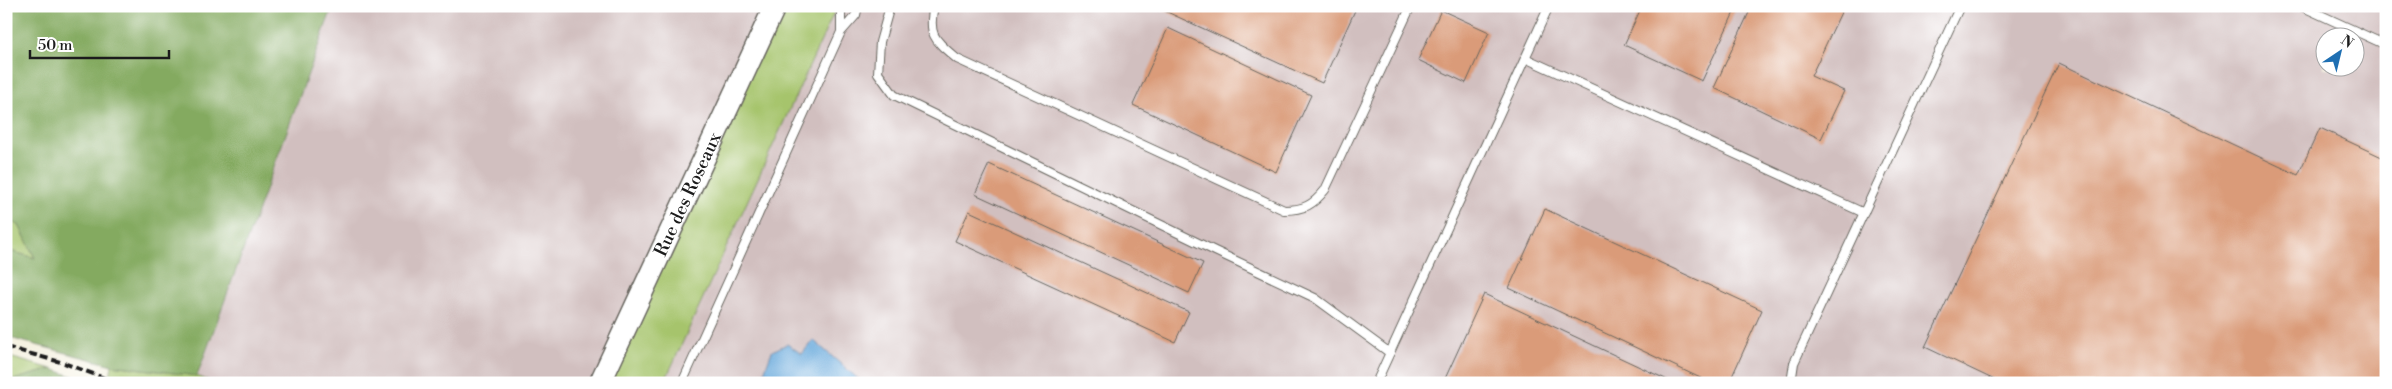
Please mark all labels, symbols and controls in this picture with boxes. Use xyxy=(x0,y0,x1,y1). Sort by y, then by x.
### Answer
scale bar xyxy=(30,28,169,60)
north arrow xyxy=(2314,28,2364,78)
text: N xyxy=(2337,32,2357,53)
text: 50 m xyxy=(38,36,72,55)
street label: Rue des Roseaux xyxy=(649,128,727,260)

